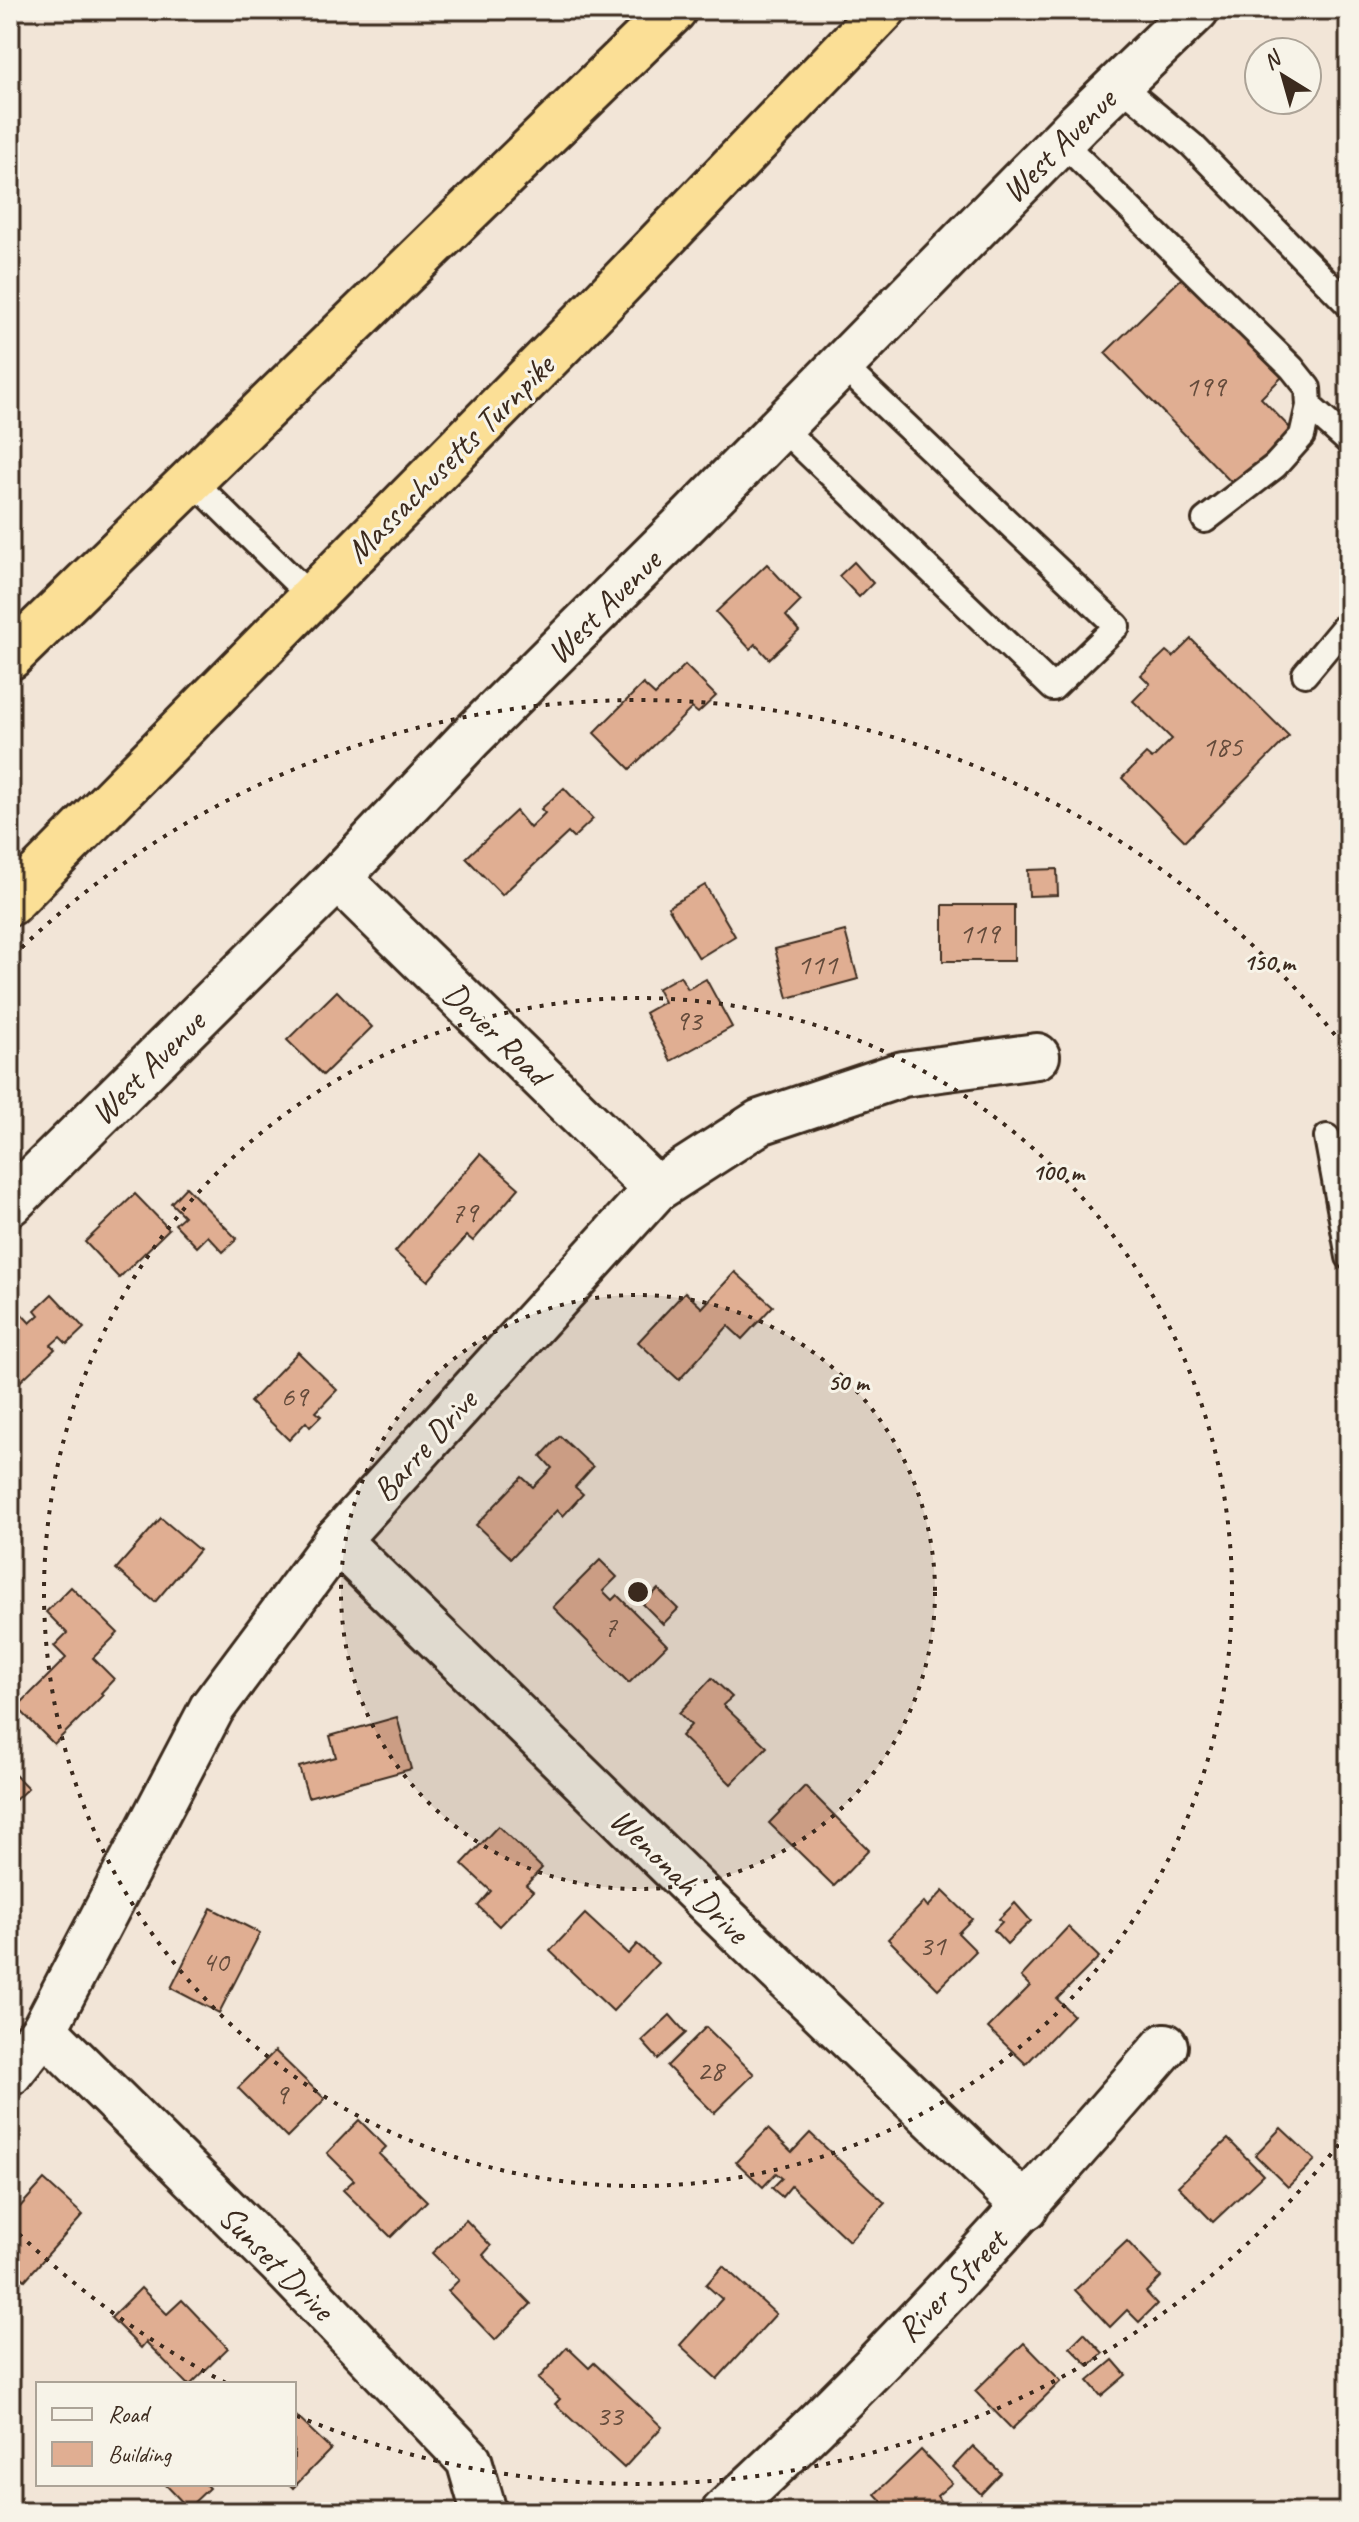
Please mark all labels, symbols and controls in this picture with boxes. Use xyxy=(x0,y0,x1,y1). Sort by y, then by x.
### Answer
north arrow xyxy=(1243,36,1323,116)
text: N xyxy=(1258,44,1288,76)
street label: West Avenue xyxy=(992,77,1127,212)
street label: Massachusetts Turnpike xyxy=(336,343,565,572)
house number: 199 xyxy=(1185,367,1228,405)
street label: West Avenue xyxy=(537,538,672,673)
house number: 185 xyxy=(1202,727,1244,765)
house number: 119 xyxy=(959,914,1002,952)
house number: 111 xyxy=(797,945,839,983)
text: 150 m xyxy=(1243,947,1297,977)
street label: Dover Road xyxy=(434,972,562,1098)
street label: West Avenue xyxy=(81,999,216,1134)
house number: 93 xyxy=(675,1001,704,1039)
text: 100 m xyxy=(1032,1157,1086,1187)
house number: 79 xyxy=(451,1193,480,1231)
text: 50 m xyxy=(828,1367,871,1397)
house number: 69 xyxy=(281,1377,310,1415)
street label: Barre Drive xyxy=(363,1378,488,1511)
centre of rings xyxy=(624,1578,652,1606)
house number: 7 xyxy=(603,1607,618,1645)
street label: Wenonah Drive xyxy=(601,1798,760,1954)
house number: 31 xyxy=(919,1926,947,1964)
house number: 40 xyxy=(202,1942,231,1980)
house number: 28 xyxy=(697,2051,726,2089)
house number: 9 xyxy=(274,2075,290,2113)
street label: Sunset Drive xyxy=(210,2195,346,2332)
street label: River Street xyxy=(887,2217,1018,2351)
legend xyxy=(36,2382,296,2486)
house number: 33 xyxy=(596,2396,625,2434)
text: Road xyxy=(108,2399,152,2429)
text: Building xyxy=(108,2439,173,2469)

